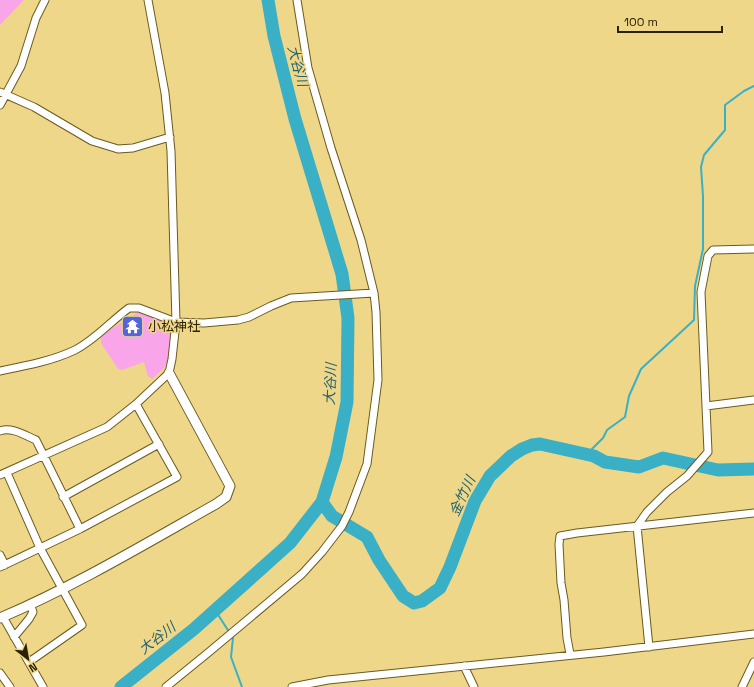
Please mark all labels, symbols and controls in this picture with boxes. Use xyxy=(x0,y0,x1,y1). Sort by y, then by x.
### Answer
scale bar xyxy=(618,8,722,34)
text: 100 m xyxy=(624,14,658,30)
water label: 大谷川 xyxy=(284,43,313,91)
temple icon: 小松神社 xyxy=(119,313,145,339)
place label: 小松神社 xyxy=(148,318,200,335)
water label: 大谷川 xyxy=(320,361,340,405)
water label: 金竹川 xyxy=(445,471,480,519)
water label: 大谷川 xyxy=(135,617,181,658)
north arrow xyxy=(8,639,48,679)
text: N xyxy=(26,660,40,675)

